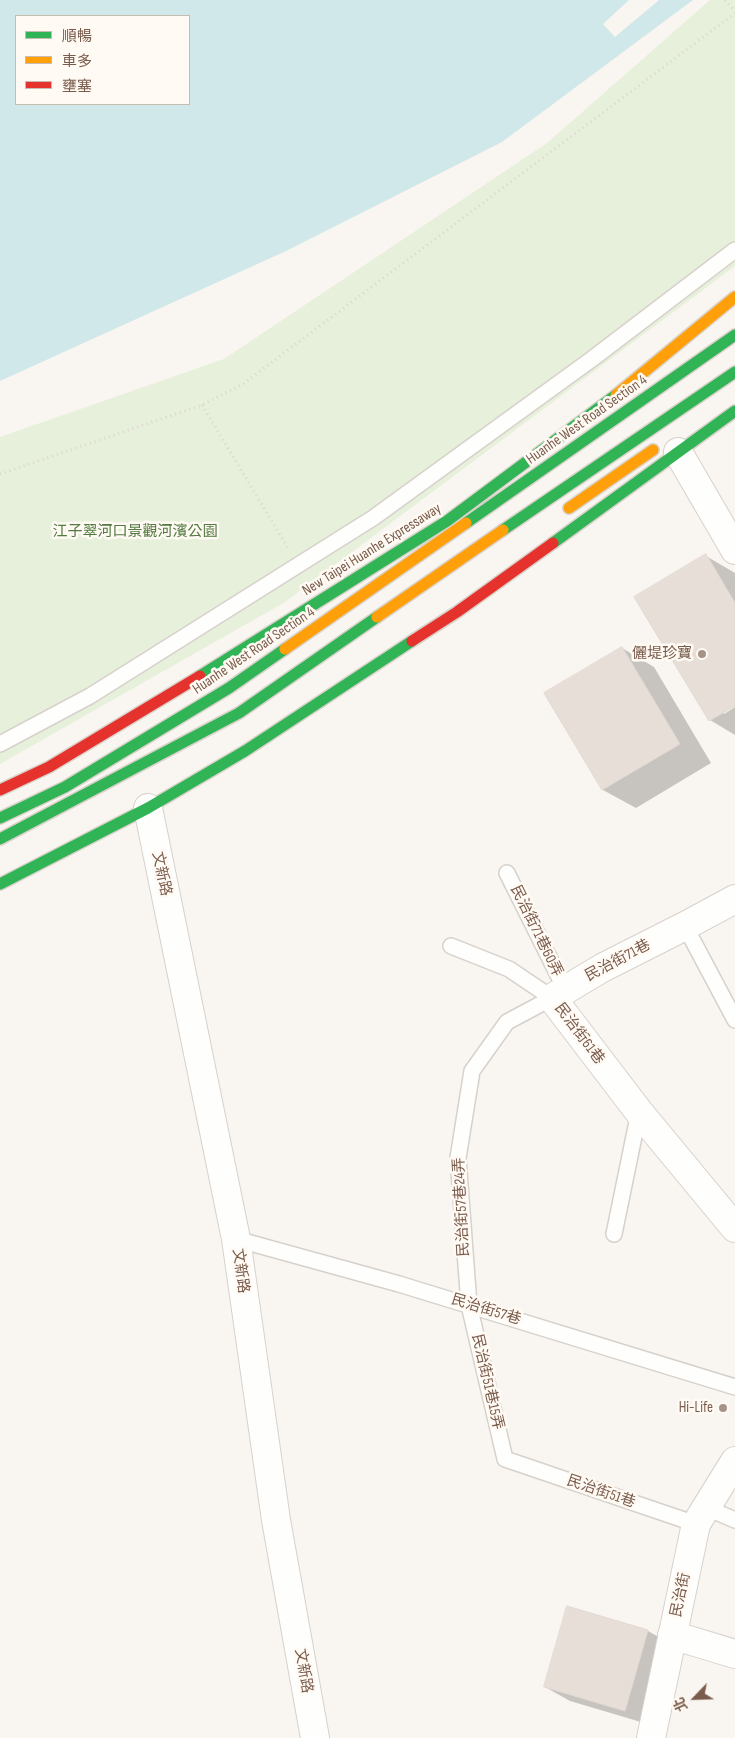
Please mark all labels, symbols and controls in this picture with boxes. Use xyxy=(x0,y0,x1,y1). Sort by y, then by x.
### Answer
legend xyxy=(15,15,190,105)
text: 順暢 xyxy=(62,27,92,46)
text: 車多 xyxy=(62,52,92,71)
text: 壅塞 xyxy=(62,77,92,96)
street label: Huanhe West Road Section 4 xyxy=(523,372,651,468)
street label: New Taipei Huanhe Expressaway xyxy=(299,500,445,600)
park label: 江子翠河口景觀河濱公園 xyxy=(53,523,217,541)
street label: Huanhe West Road Section 4 xyxy=(190,603,318,699)
place label: 儷堤珍寶 xyxy=(632,645,692,663)
marker: 儷堤珍寶 xyxy=(696,648,708,660)
street label: 文新路 xyxy=(148,850,174,898)
street label: 民治街71巷60弄 xyxy=(506,882,566,980)
street label: 民治街71巷 xyxy=(582,936,654,986)
street label: 民治街61巷 xyxy=(550,1000,608,1068)
street label: 民治街57巷24弄 xyxy=(450,1157,474,1257)
street label: 文新路 xyxy=(228,1247,252,1295)
street label: 民治街57巷 xyxy=(449,1291,523,1329)
street label: 民治街51巷15弄 xyxy=(467,1332,507,1432)
place label: Hi-Life xyxy=(679,1399,713,1417)
marker: Hi-Life xyxy=(717,1402,729,1414)
street label: 民治街51巷 xyxy=(564,1472,638,1512)
street label: 民治街 xyxy=(668,1571,694,1619)
street label: 文新路 xyxy=(290,1647,316,1695)
north arrow xyxy=(670,1673,720,1723)
text: 北 xyxy=(670,1694,691,1714)

